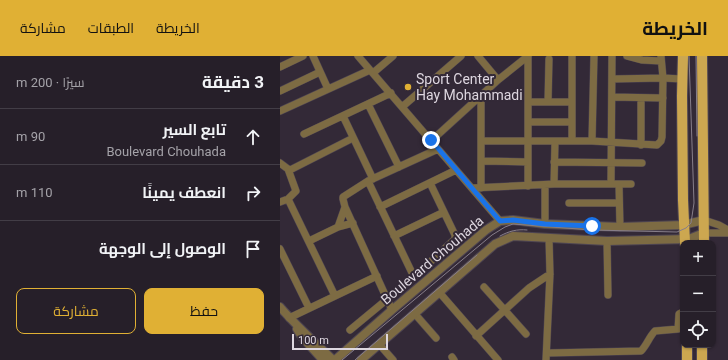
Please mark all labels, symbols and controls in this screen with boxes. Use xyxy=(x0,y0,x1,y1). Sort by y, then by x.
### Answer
text: الخريطة xyxy=(642,17,708,40)
text: مشاركة xyxy=(20,20,66,36)
text: الطبقات xyxy=(88,20,134,36)
text: الخريطة xyxy=(156,20,200,36)
place label: Sport Center Hay Mohammadi xyxy=(416,71,523,103)
text: 3 دقيقة xyxy=(202,72,264,92)
text: سيرًا · 200 m xyxy=(16,75,84,90)
marker: Sport Center Hay Mohammadi xyxy=(403,82,413,92)
text: تابع السير xyxy=(163,121,226,139)
icon: ahead xyxy=(242,126,264,148)
text: 90 m xyxy=(16,129,45,144)
route end xyxy=(422,131,440,149)
text: Boulevard Chouhada xyxy=(106,144,226,159)
icon: right xyxy=(242,182,264,204)
text: انعطف يمينًا xyxy=(142,184,226,202)
text: 110 m xyxy=(16,185,53,200)
street label: Boulevard Chouhada xyxy=(378,212,486,308)
route start xyxy=(583,217,601,235)
icon: arrive xyxy=(242,238,264,260)
text: الوصول إلى الوجهة xyxy=(99,240,226,258)
map controls xyxy=(680,240,716,348)
button: + xyxy=(680,240,716,276)
button: − xyxy=(680,276,716,312)
button: مشاركة xyxy=(16,288,136,334)
button: حفظ xyxy=(144,288,264,334)
button: locate xyxy=(680,312,716,348)
scale bar xyxy=(292,332,388,351)
text: 100 m xyxy=(298,334,329,347)

